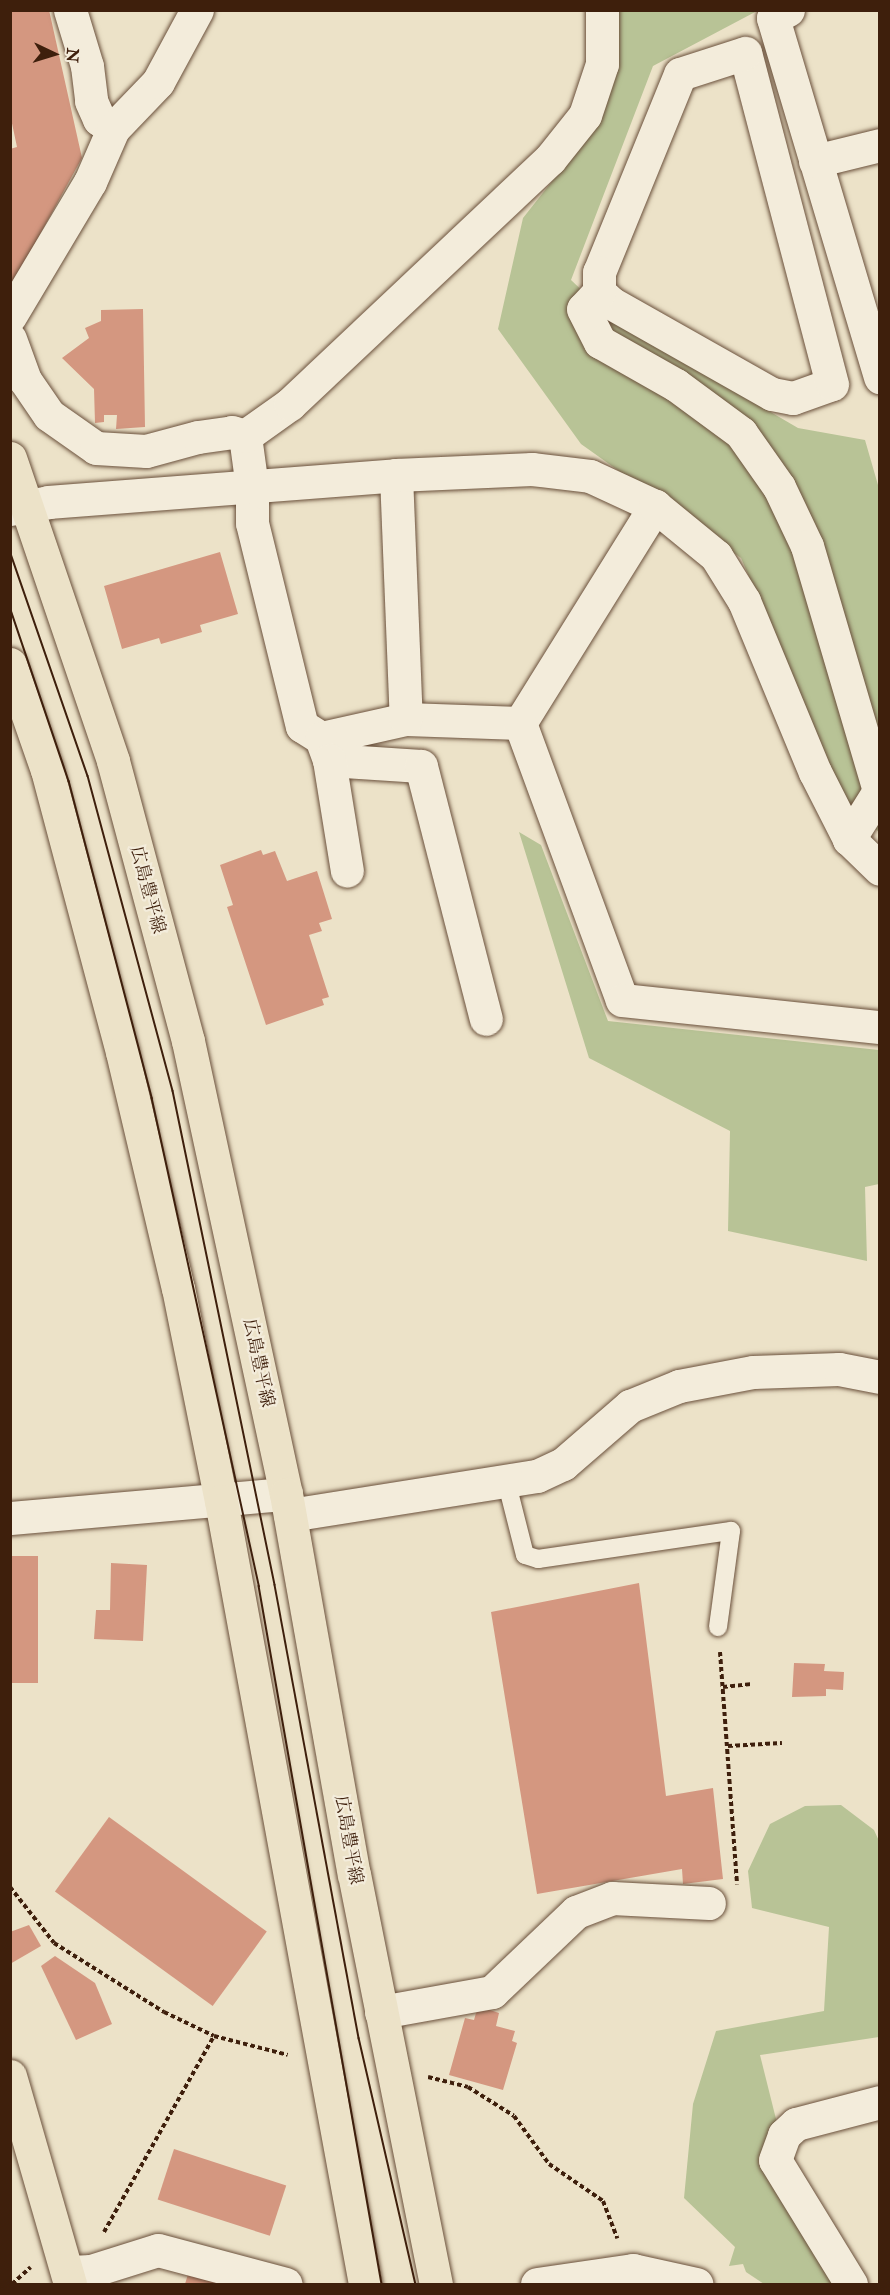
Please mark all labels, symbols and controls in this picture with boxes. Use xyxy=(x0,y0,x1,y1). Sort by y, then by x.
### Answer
north arrow xyxy=(24,24,84,84)
text: N xyxy=(61,47,82,63)
street label: 広島豊平線 xyxy=(125,844,169,936)
street label: 広島豊平線 xyxy=(238,1317,278,1409)
street label: 広島豊平線 xyxy=(330,1794,366,1886)

